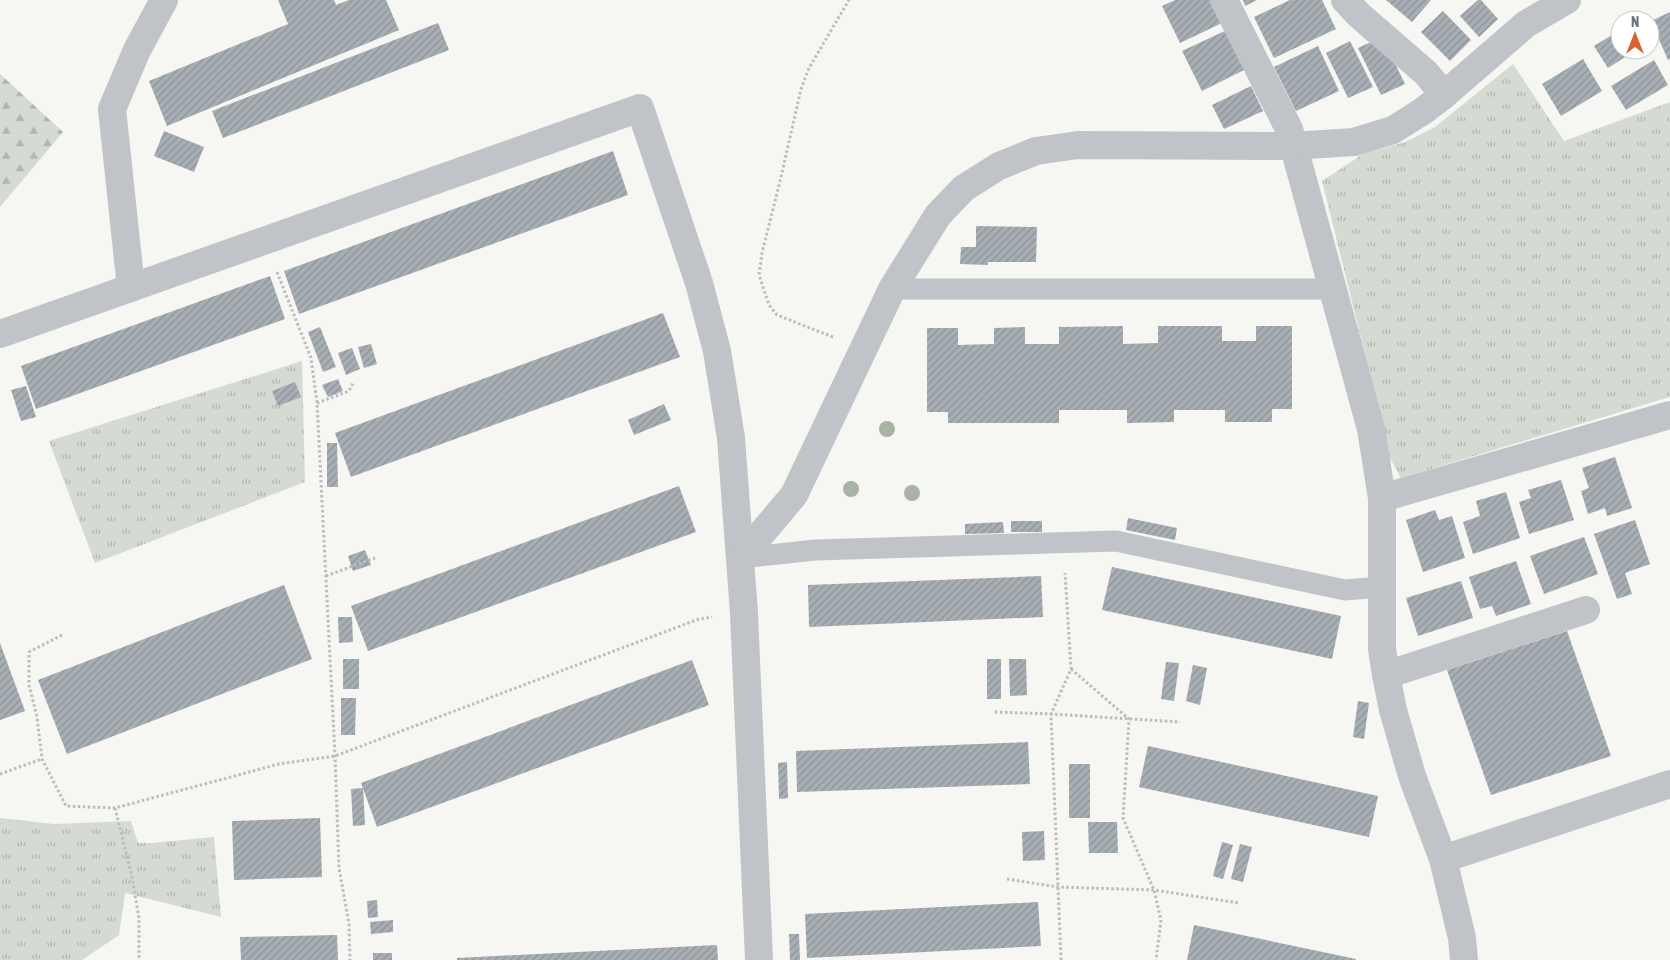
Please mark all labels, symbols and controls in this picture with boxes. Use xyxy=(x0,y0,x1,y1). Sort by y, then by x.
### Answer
north arrow xyxy=(1610,10,1660,60)
text: N xyxy=(1631,14,1639,30)

